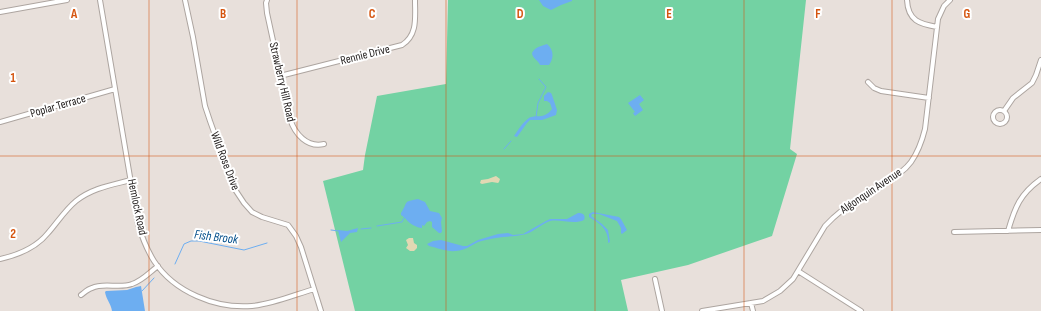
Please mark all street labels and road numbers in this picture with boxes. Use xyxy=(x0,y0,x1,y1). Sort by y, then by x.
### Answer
street label: Strawberry Hill Road xyxy=(266,41,298,123)
street label: Rennie Drive xyxy=(339,42,391,68)
street label: Poplar Terrace xyxy=(29,91,88,121)
street label: Wild Rose Drive xyxy=(207,130,243,193)
street label: Algonquin Avenue xyxy=(837,165,905,218)
street label: Hemlock Road xyxy=(124,178,150,236)

